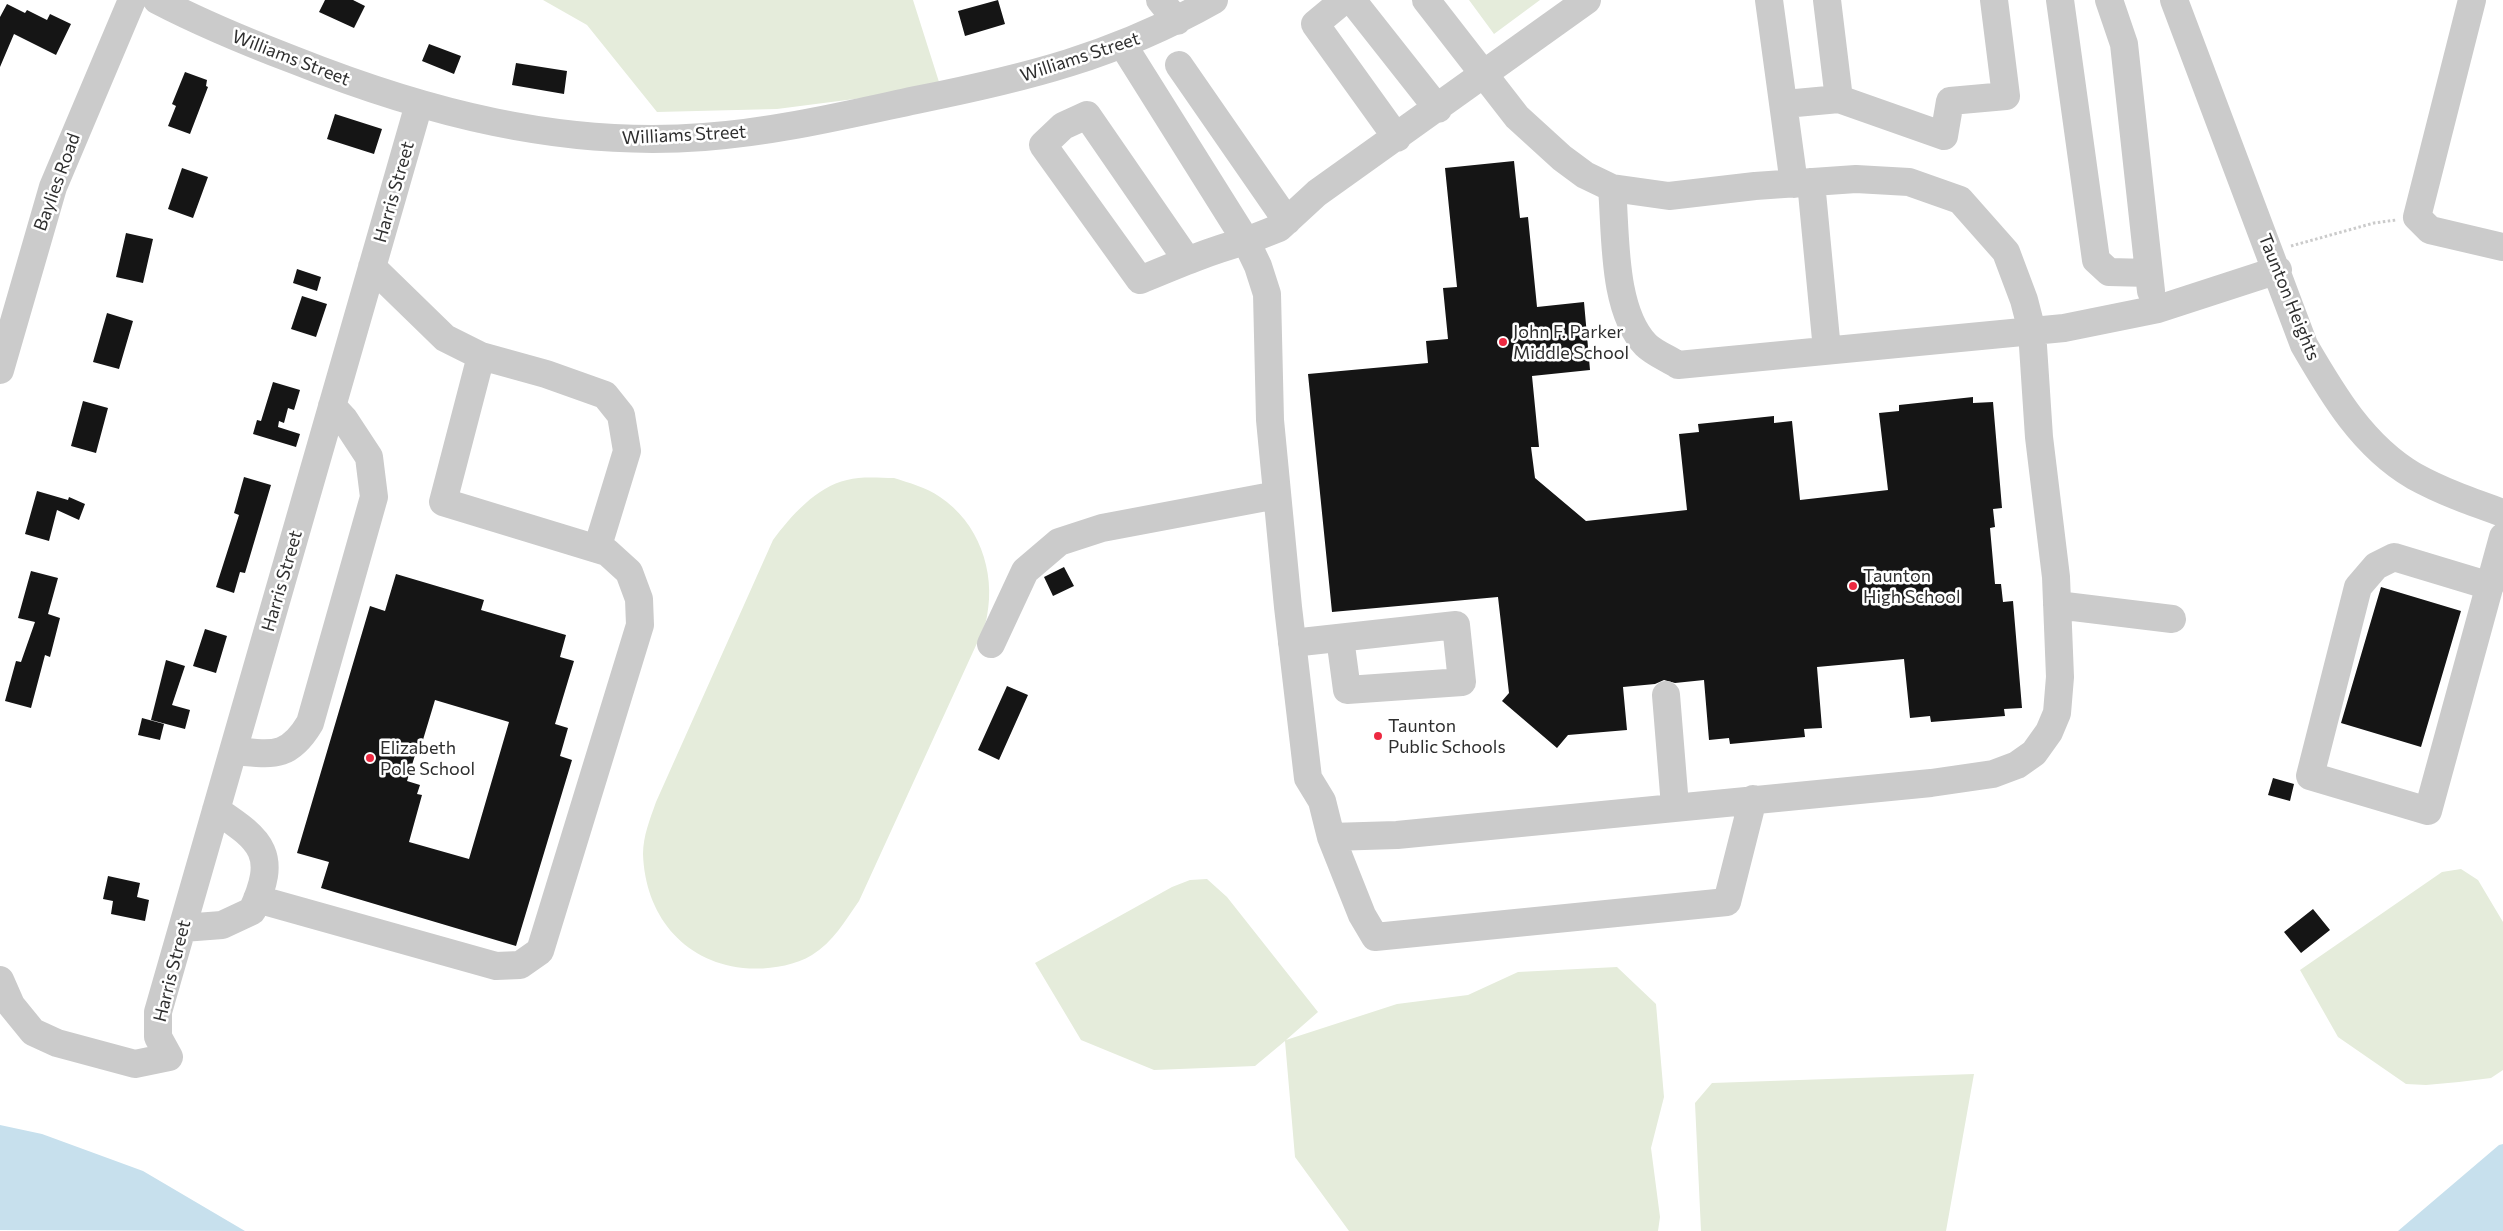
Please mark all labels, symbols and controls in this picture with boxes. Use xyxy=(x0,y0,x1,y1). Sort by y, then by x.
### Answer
street label: Williams Street xyxy=(229,26,353,90)
street label: Williams Street xyxy=(1018,28,1142,86)
street label: Williams Street xyxy=(621,121,747,149)
street label: Baylies Road xyxy=(29,130,85,234)
street label: Harris Street xyxy=(369,139,419,245)
street label: Taunton Heights xyxy=(2254,230,2324,364)
place label: John F. Parker Middle School xyxy=(1513,321,1629,364)
marker: John F. Parker Middle School xyxy=(1497,336,1509,348)
street label: Harris Street xyxy=(257,528,307,634)
place label: Taunton High School xyxy=(1863,565,1960,608)
marker: Taunton High School xyxy=(1847,580,1859,592)
place label: Taunton Public Schools xyxy=(1388,715,1506,758)
marker: Taunton Public Schools xyxy=(1372,730,1384,742)
place label: Elizabeth Pole School xyxy=(380,737,475,780)
marker: Elizabeth Pole School xyxy=(364,752,376,764)
street label: Harris Street xyxy=(149,918,195,1024)

